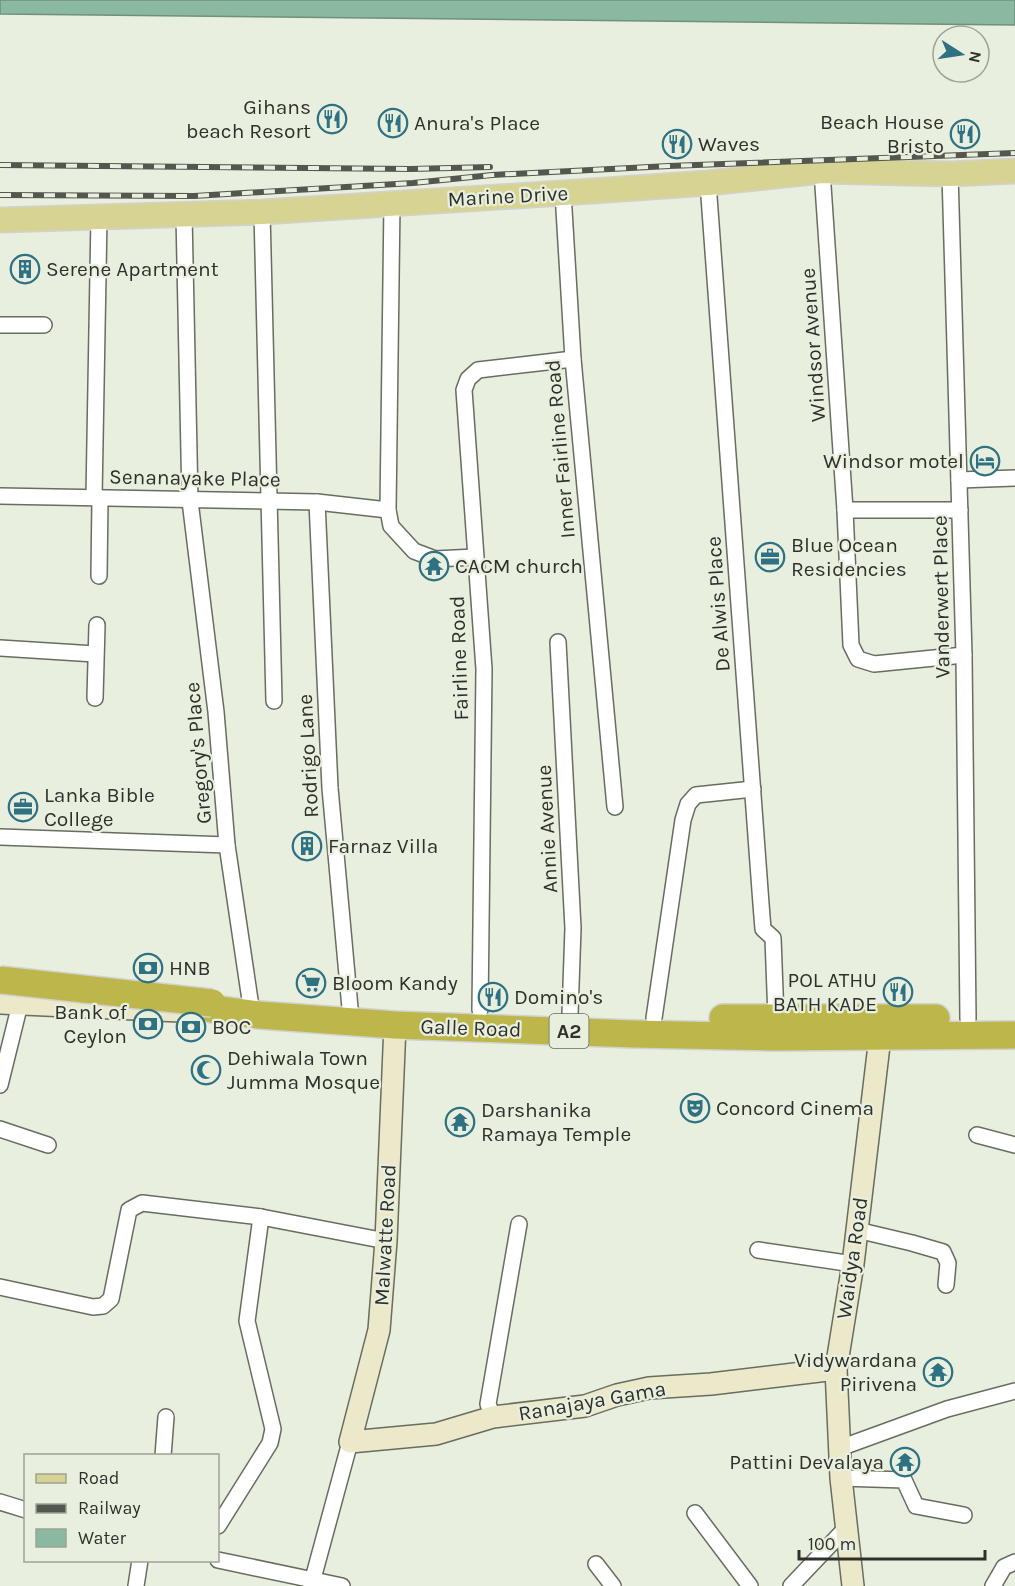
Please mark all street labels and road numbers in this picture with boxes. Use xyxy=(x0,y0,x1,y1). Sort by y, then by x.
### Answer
street label: Marine Drive xyxy=(447,181,569,211)
street label: Windsor Avenue xyxy=(796,267,830,423)
street label: Inner Fairline Road xyxy=(540,359,580,539)
street label: Senanayake Place xyxy=(109,465,281,491)
street label: Vanderwert Place xyxy=(928,515,954,679)
street label: De Alwis Place xyxy=(701,535,735,673)
street label: Fairline Road xyxy=(445,595,473,721)
street label: Gregory's Place xyxy=(180,681,216,825)
street label: Rodrigo Lane xyxy=(293,694,323,818)
street label: Annie Avenue xyxy=(532,764,562,894)
street label: Galle Road xyxy=(420,1014,522,1042)
road number: A2 xyxy=(550,1014,588,1048)
street label: Malwatte Road xyxy=(369,1164,401,1306)
street label: Waidya Road xyxy=(832,1195,872,1321)
street label: Ranajaya Gama xyxy=(516,1376,668,1426)

